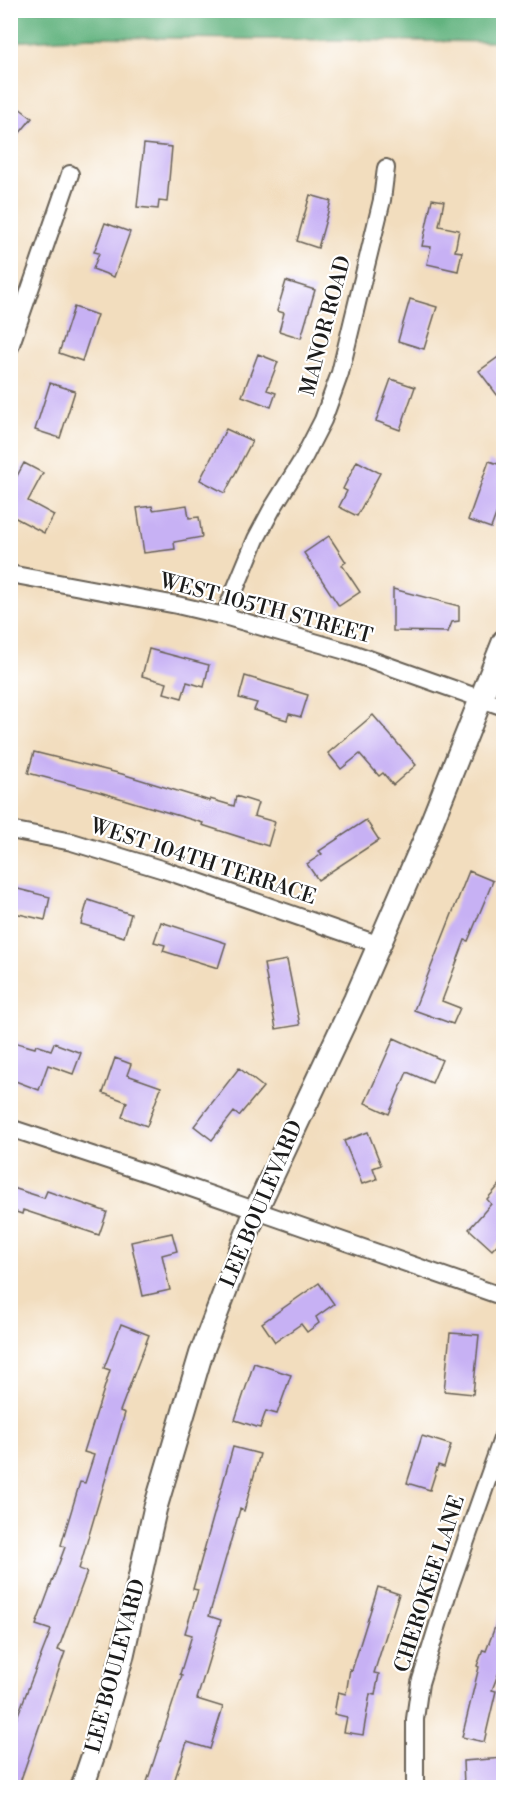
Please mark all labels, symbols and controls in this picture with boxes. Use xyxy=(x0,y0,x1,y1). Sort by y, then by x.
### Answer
street label: MANOR ROAD xyxy=(295,253,357,399)
street label: WEST 105TH STREET xyxy=(156,568,375,650)
street label: WEST 104TH TERRACE xyxy=(86,813,319,911)
street label: LEE BOULEVARD xyxy=(215,1117,309,1291)
street label: CHEROKEE LANE xyxy=(389,1492,471,1676)
street label: LEE BOULEVARD xyxy=(80,1576,152,1756)

